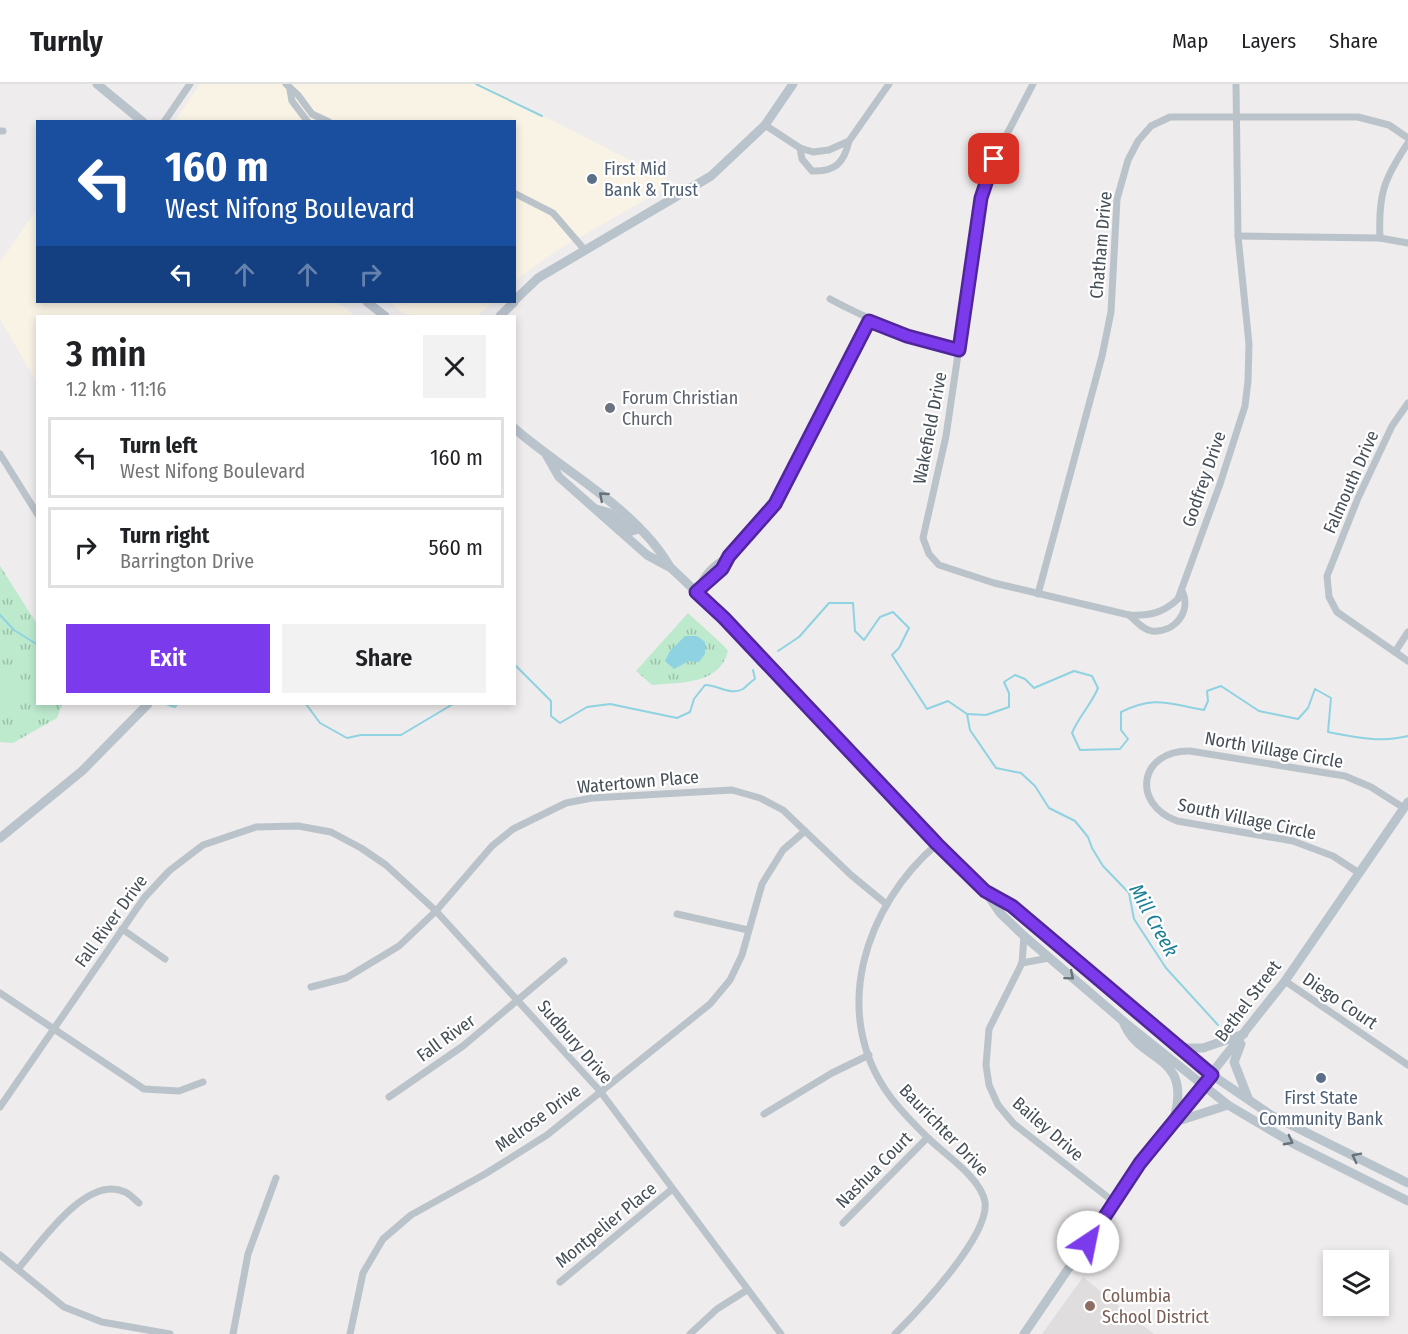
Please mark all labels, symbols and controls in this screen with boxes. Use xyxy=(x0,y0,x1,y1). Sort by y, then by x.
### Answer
text: Turnly xyxy=(30,25,103,58)
text: Map xyxy=(1172,28,1208,54)
text: Layers xyxy=(1241,28,1296,54)
text: Share xyxy=(1329,28,1378,54)
pin xyxy=(968,133,1019,184)
text: 160 m xyxy=(165,142,268,192)
icon: arrive xyxy=(977,142,1010,175)
icon: left xyxy=(66,144,144,222)
place label: First Mid Bank & Trust xyxy=(604,158,698,201)
marker: First Mid Bank & Trust xyxy=(585,172,599,186)
street label: Chatham Drive xyxy=(1085,190,1117,300)
text: West Nifong Boulevard xyxy=(165,193,415,225)
icon: left xyxy=(165,258,198,291)
icon: ahead xyxy=(228,258,261,291)
icon: ahead xyxy=(291,258,324,291)
icon: right xyxy=(354,258,387,291)
text: 3 min xyxy=(66,332,146,376)
button: close xyxy=(423,335,486,398)
street label: Wakefield Drive xyxy=(908,370,952,486)
text: 1.2 km · 11:16 xyxy=(66,377,166,401)
place label: Forum Christian Church xyxy=(622,387,738,430)
marker: Forum Christian Church xyxy=(603,401,617,415)
street label: Falmouth Drive xyxy=(1318,427,1384,537)
street label: Godfrey Drive xyxy=(1177,428,1231,530)
text: Turn left xyxy=(120,432,198,459)
icon: left xyxy=(69,441,102,474)
text: 160 m xyxy=(430,444,483,471)
text: West Nifong Boulevard xyxy=(120,459,305,483)
one-way arrow xyxy=(599,492,609,503)
text: Turn right xyxy=(120,522,209,549)
icon: right xyxy=(69,531,102,564)
text: 560 m xyxy=(428,534,483,561)
text: Barrington Drive xyxy=(120,549,254,573)
button: Exit xyxy=(66,624,270,693)
button: Share xyxy=(282,624,486,693)
street label: North Village Circle xyxy=(1203,727,1345,773)
street label: Watertown Place xyxy=(576,766,700,798)
street label: South Village Circle xyxy=(1176,794,1318,844)
street label: Fall River Drive xyxy=(70,870,152,972)
water label: Mill Creek xyxy=(1124,880,1184,961)
street label: Bethel Street xyxy=(1210,956,1286,1046)
street label: Diego Court xyxy=(1298,968,1382,1034)
one-way arrow xyxy=(1063,969,1074,980)
street label: Sudbury Drive xyxy=(533,996,617,1088)
street label: Fall River xyxy=(413,1009,480,1066)
marker: First State Community Bank xyxy=(1314,1071,1328,1085)
street label: Melrose Drive xyxy=(491,1079,585,1156)
street label: Baurichter Drive xyxy=(895,1079,993,1181)
place label: First State Community Bank xyxy=(1259,1087,1384,1130)
street label: Bailey Drive xyxy=(1008,1092,1088,1166)
street label: Nashua Court xyxy=(831,1127,917,1213)
one-way arrow xyxy=(1283,1134,1294,1145)
one-way arrow xyxy=(1351,1153,1362,1164)
street label: Montpelier Place xyxy=(551,1177,661,1272)
position arrow xyxy=(1056,1210,1120,1274)
map controls xyxy=(1323,1250,1389,1316)
button: layers xyxy=(1323,1250,1389,1316)
place label: Columbia School District xyxy=(1102,1285,1209,1328)
marker: Columbia School District xyxy=(1083,1299,1097,1313)

